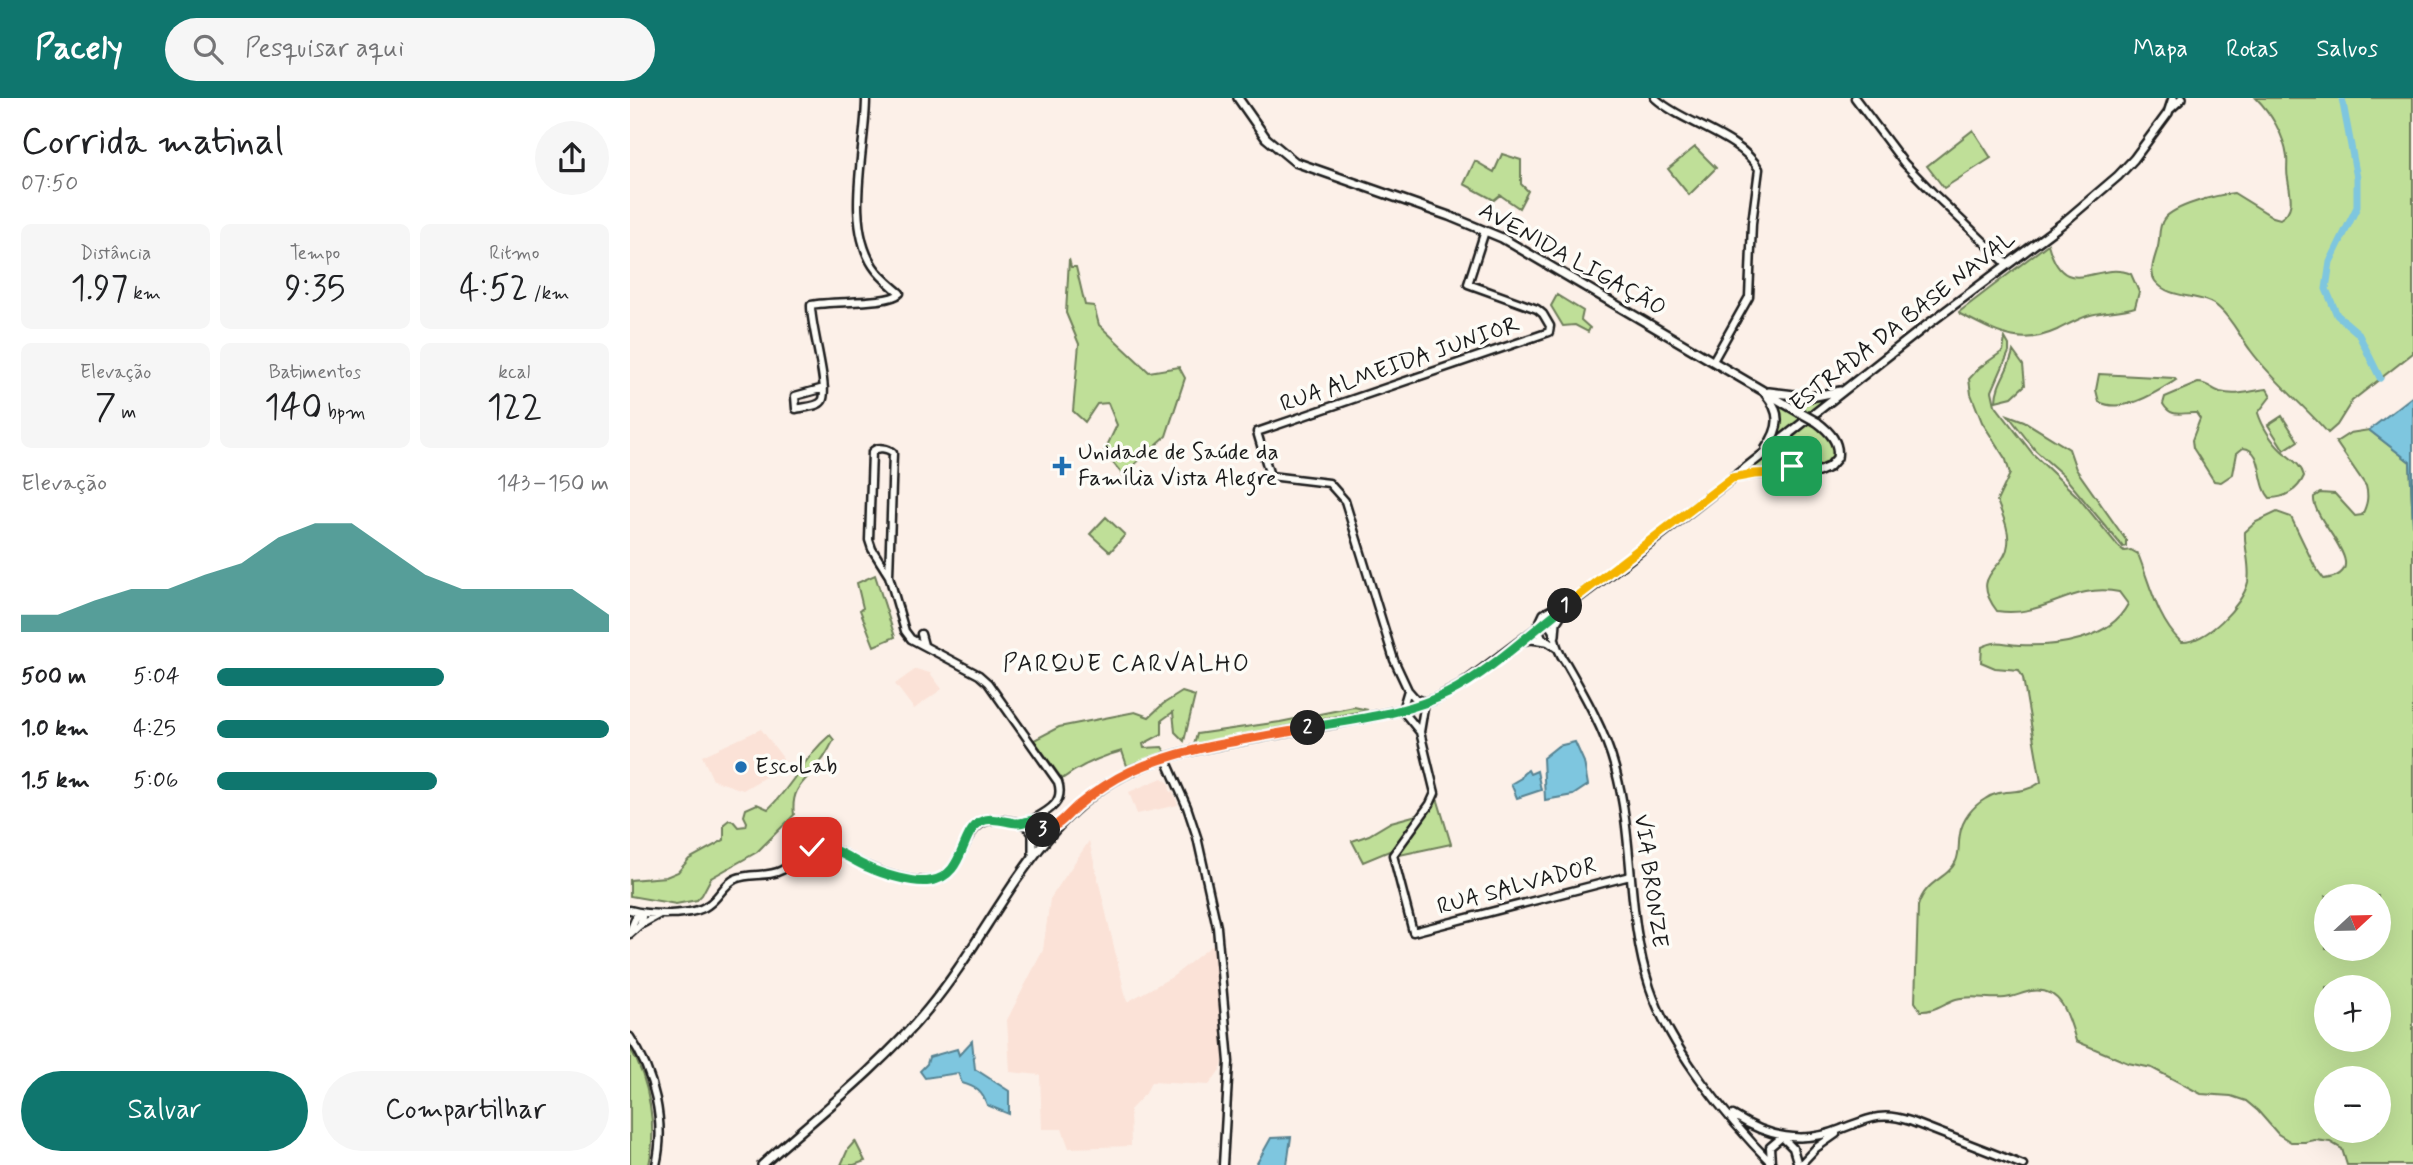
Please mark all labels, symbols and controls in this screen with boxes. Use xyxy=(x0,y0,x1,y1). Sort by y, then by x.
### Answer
search box xyxy=(165,18,655,81)
text: Pacely xyxy=(35,27,123,71)
icon: search xyxy=(189,30,227,68)
text: Pesquisar aqui xyxy=(245,32,404,66)
text: Mapa xyxy=(2133,34,2188,65)
text: Rotas xyxy=(2226,34,2278,65)
text: Salvos xyxy=(2316,34,2378,65)
text: Corrida matinal xyxy=(21,118,284,167)
button: share xyxy=(535,121,609,195)
text: 07:50 xyxy=(21,169,79,199)
street label: AVENIDA LIGAÇÃO xyxy=(1473,196,1671,324)
street label: ESTRADA DA BASE NAVAL xyxy=(1784,225,2022,419)
text: Distância xyxy=(80,241,151,266)
text: Tempo xyxy=(290,241,340,266)
text: Ritmo xyxy=(489,241,539,266)
text: 1.97 xyxy=(70,266,128,312)
text: 9:35 xyxy=(284,266,346,312)
text: 4:52 xyxy=(459,266,528,312)
text: km xyxy=(128,281,161,306)
text: /km xyxy=(528,281,569,306)
street label: RUA ALMEIDA JUNIOR xyxy=(1276,310,1524,420)
text: Elevação xyxy=(80,360,151,385)
text: Batimentos xyxy=(269,360,361,385)
text: kcal xyxy=(498,360,530,385)
text: 7 xyxy=(95,385,116,431)
text: 140 xyxy=(264,385,322,431)
text: 122 xyxy=(487,385,542,431)
text: m xyxy=(116,400,136,425)
text: bpm xyxy=(322,400,366,425)
pin xyxy=(1762,436,1822,496)
place label: Unidade de Saúde da Família Vista Alegre xyxy=(1078,438,1279,496)
icon: arrive xyxy=(1773,447,1811,485)
marker: Unidade de Saúde da Família Vista Alegre xyxy=(1052,456,1072,476)
text: Elevação xyxy=(21,469,107,499)
text: 143–150 m xyxy=(497,469,609,499)
pin: 1 xyxy=(1548,588,1583,624)
text: 1 xyxy=(1560,593,1569,618)
district label: PARQUE CARVALHO xyxy=(1003,649,1251,680)
text: 500 m xyxy=(21,662,86,692)
text: 5:04 xyxy=(133,662,180,692)
pin: 2 xyxy=(1290,710,1326,746)
text: 1.0 km xyxy=(21,714,89,744)
text: 4:25 xyxy=(133,714,176,744)
text: 2 xyxy=(1303,715,1312,740)
place label: EscoLab xyxy=(755,752,837,782)
marker: EscoLab xyxy=(733,759,749,775)
text: 1.5 km xyxy=(21,766,90,796)
text: 5:06 xyxy=(133,766,179,796)
pin: 3 xyxy=(1026,812,1060,848)
street label: VIA BRONZE xyxy=(1626,812,1674,950)
pin xyxy=(782,817,842,877)
text: 3 xyxy=(1038,817,1047,842)
icon: check xyxy=(793,828,831,866)
street label: RUA SALVADOR xyxy=(1434,851,1600,923)
north arrow xyxy=(2314,884,2390,961)
map controls xyxy=(2314,884,2391,1143)
button: + xyxy=(2314,975,2391,1052)
button: − xyxy=(2314,1066,2391,1143)
button: Salvar xyxy=(21,1071,308,1151)
button: Compartilhar xyxy=(322,1071,609,1151)

